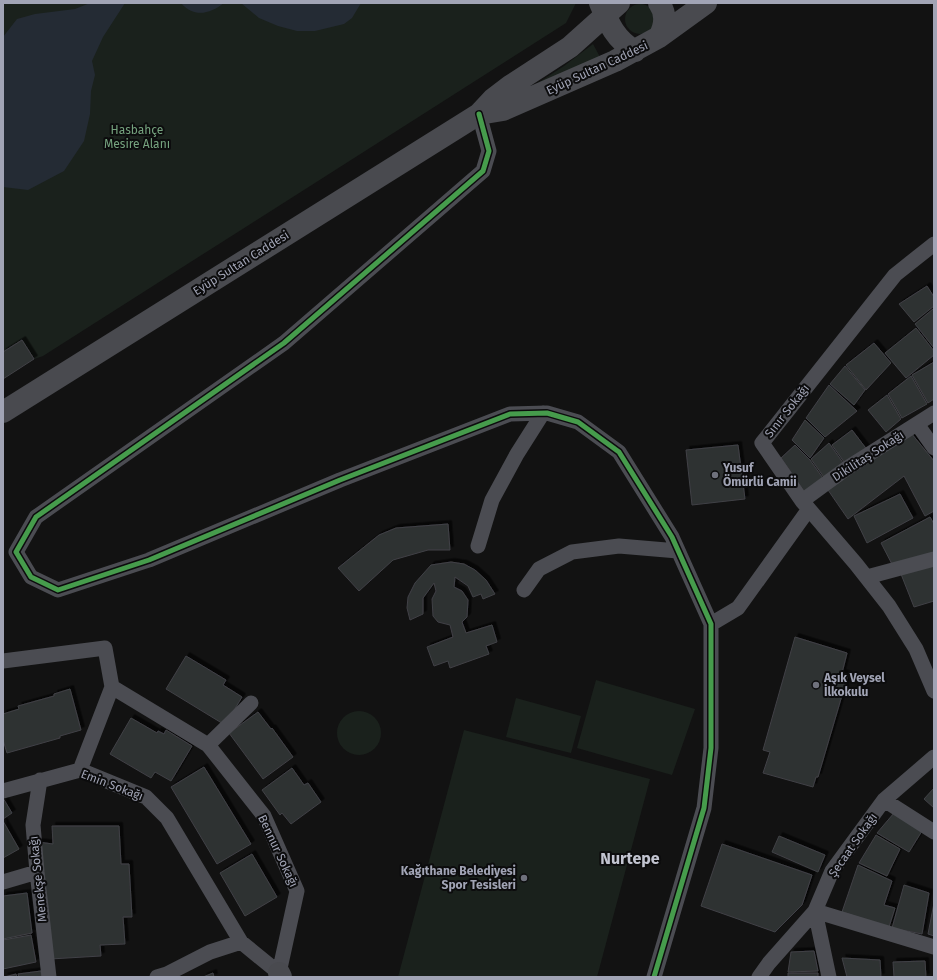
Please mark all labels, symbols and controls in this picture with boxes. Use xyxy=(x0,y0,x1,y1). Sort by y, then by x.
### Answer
street label: Eyüp Sultan Caddesi xyxy=(544,38,650,98)
park label: Hasbahçe Mesire Alanı xyxy=(104,123,170,151)
street label: Eyüp Sultan Caddesi xyxy=(190,228,292,298)
street label: Sınır Sokağı xyxy=(762,382,812,440)
street label: Dikilitaş Sokağı xyxy=(830,428,906,484)
place label: Yusuf Ömürlü Camii xyxy=(722,461,797,489)
marker: Yusuf Ömürlü Camii xyxy=(710,470,720,480)
place label: Aşık Veysel İlkokulu xyxy=(823,671,885,699)
marker: Aşık Veysel İlkokulu xyxy=(811,680,821,690)
street label: Emin Sokağı xyxy=(79,767,145,803)
street label: Şecaat Sokağı xyxy=(826,810,880,880)
street label: Bennur Sokağı xyxy=(255,813,301,889)
street label: Menekşe Sokağı xyxy=(27,835,49,923)
district label: Nurtepe xyxy=(600,849,660,868)
place label: Kağıthane Belediyesi Spor Tesisleri xyxy=(401,864,516,892)
marker: Kağıthane Belediyesi Spor Tesisleri xyxy=(519,873,529,883)

